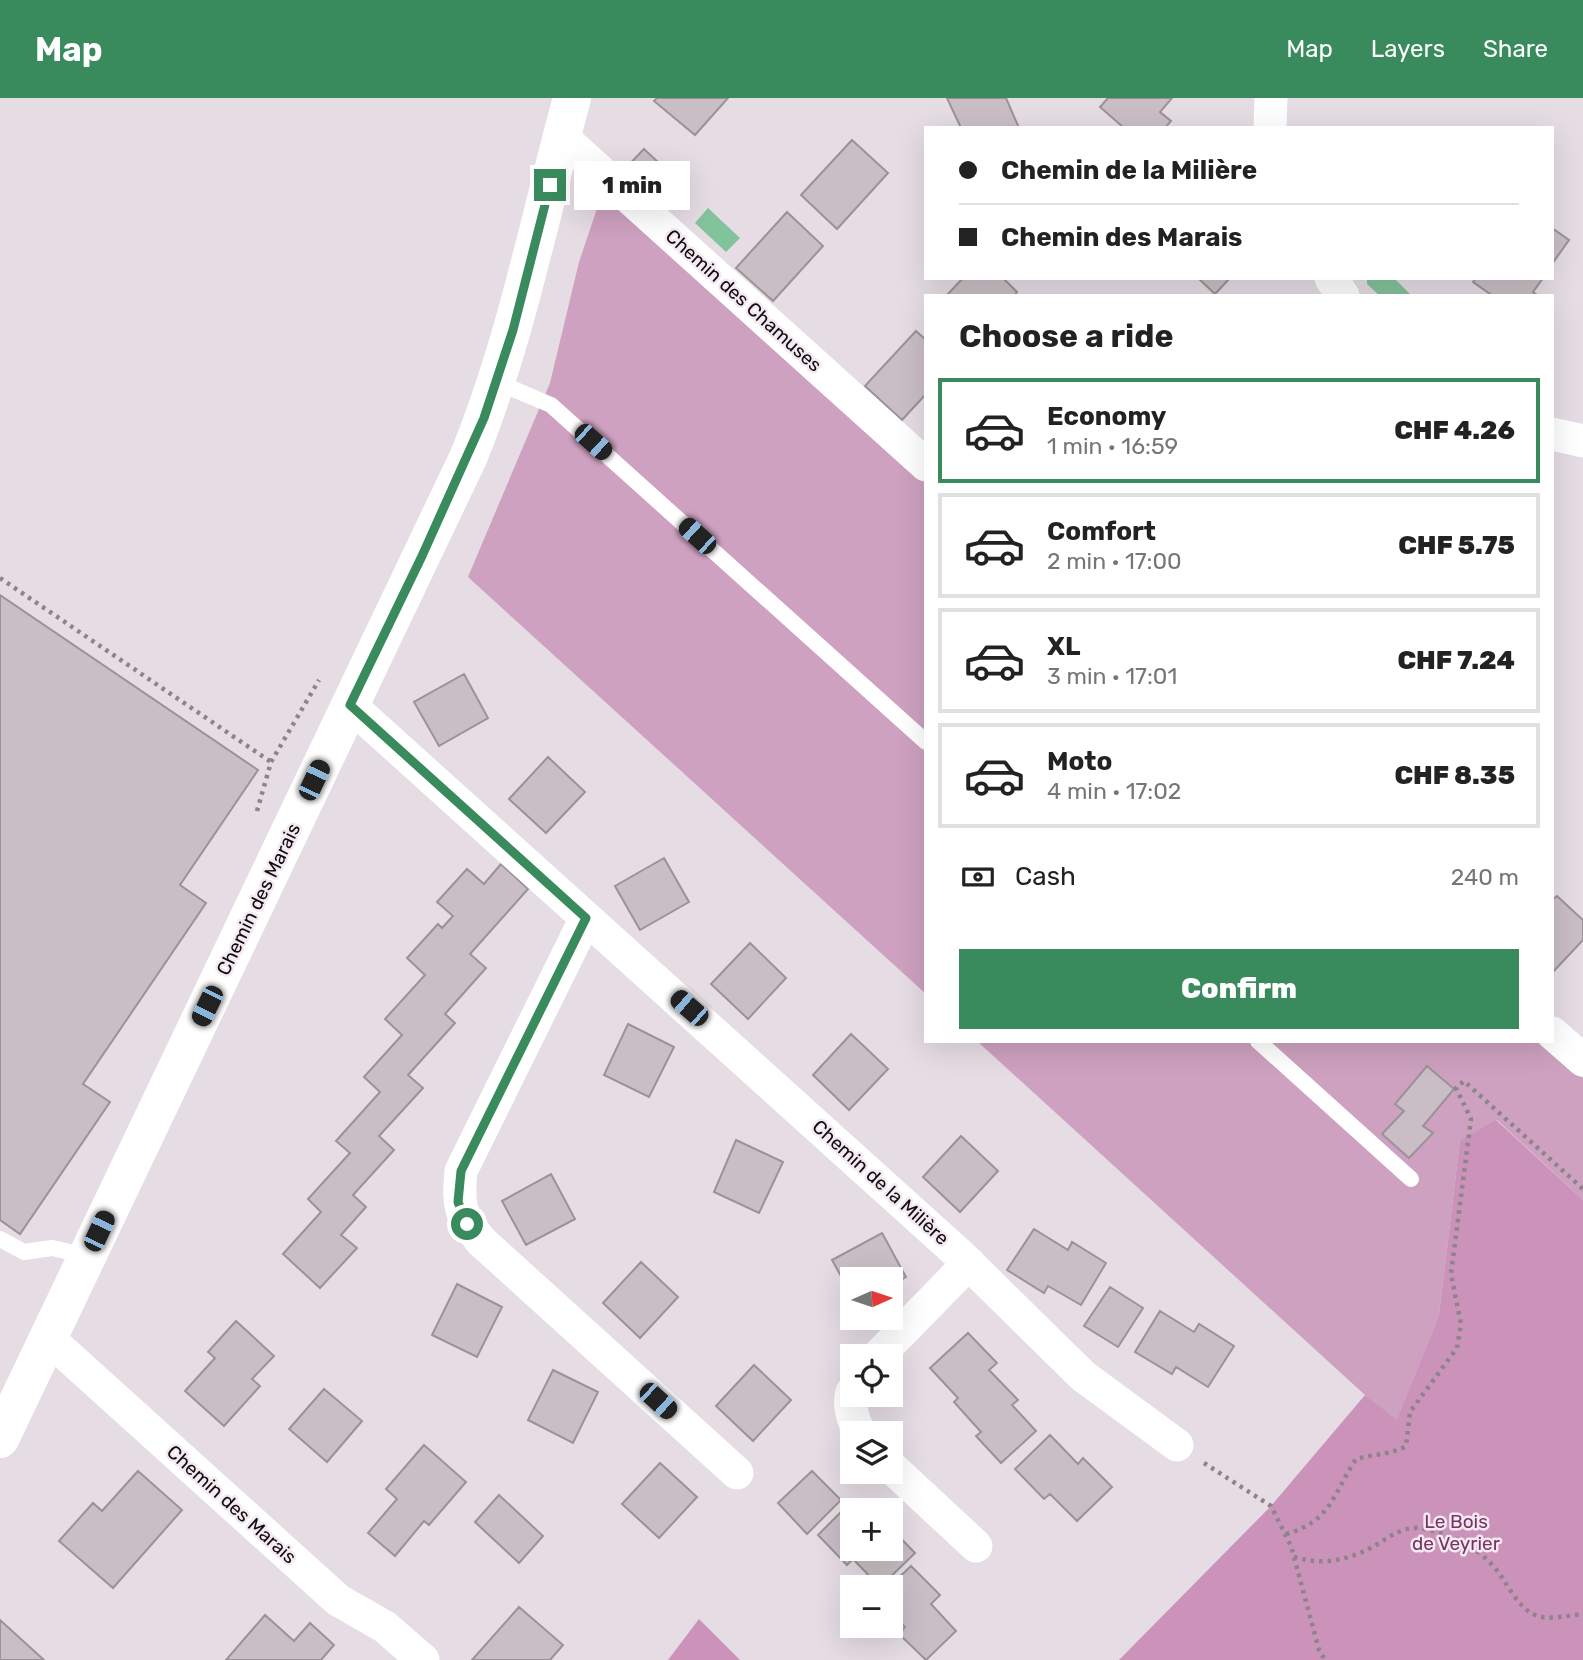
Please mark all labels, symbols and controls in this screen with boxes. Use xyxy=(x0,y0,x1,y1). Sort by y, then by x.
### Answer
text: Map xyxy=(35,30,103,69)
text: Map xyxy=(1286,35,1333,63)
text: Layers xyxy=(1371,35,1445,63)
text: Share xyxy=(1483,35,1548,63)
text: Chemin de la Milière xyxy=(1001,155,1257,186)
callout: 1 min xyxy=(574,160,690,210)
route end xyxy=(534,169,566,201)
text: 1 min xyxy=(602,171,662,199)
text: Chemin des Marais xyxy=(1001,222,1242,253)
street label: Chemin des Chamuses xyxy=(661,224,826,376)
text: Choose a ride xyxy=(959,317,1173,355)
icon: car xyxy=(963,399,1026,462)
text: Economy xyxy=(1047,401,1166,432)
text: CHF 4.26 xyxy=(1394,415,1515,446)
car xyxy=(571,420,616,464)
text: 1 min · 16:59 xyxy=(1047,432,1178,460)
car xyxy=(675,514,720,558)
icon: car xyxy=(963,514,1026,577)
text: Comfort xyxy=(1047,516,1156,547)
text: CHF 5.75 xyxy=(1398,530,1515,561)
text: 2 min · 17:00 xyxy=(1047,547,1182,575)
icon: car xyxy=(963,629,1026,692)
text: XL xyxy=(1047,631,1080,662)
text: CHF 7.24 xyxy=(1397,645,1515,676)
text: 3 min · 17:01 xyxy=(1047,662,1177,690)
icon: car xyxy=(963,744,1026,807)
text: Moto xyxy=(1047,746,1112,777)
car xyxy=(296,757,333,803)
text: CHF 8.35 xyxy=(1394,760,1515,791)
text: 4 min · 17:02 xyxy=(1047,777,1181,805)
street label: Chemin des Marais xyxy=(212,819,305,979)
icon: cash xyxy=(959,858,997,896)
text: Cash xyxy=(1015,861,1076,892)
text: 240 m xyxy=(1451,863,1519,891)
button: Confirm xyxy=(959,949,1519,1029)
car xyxy=(189,983,226,1029)
car xyxy=(667,986,712,1030)
street label: Chemin de la Milière xyxy=(808,1115,954,1250)
car xyxy=(81,1208,118,1254)
route start xyxy=(451,1208,483,1240)
north arrow xyxy=(840,1267,903,1330)
map controls xyxy=(840,1267,903,1638)
button: locate xyxy=(840,1344,903,1407)
car xyxy=(636,1379,681,1423)
button: layers xyxy=(840,1421,903,1484)
street label: Chemin des Marais xyxy=(162,1440,301,1569)
button: + xyxy=(840,1498,903,1561)
park label: Le Bois de Veyrier xyxy=(1412,1510,1501,1555)
button: − xyxy=(840,1575,903,1638)

